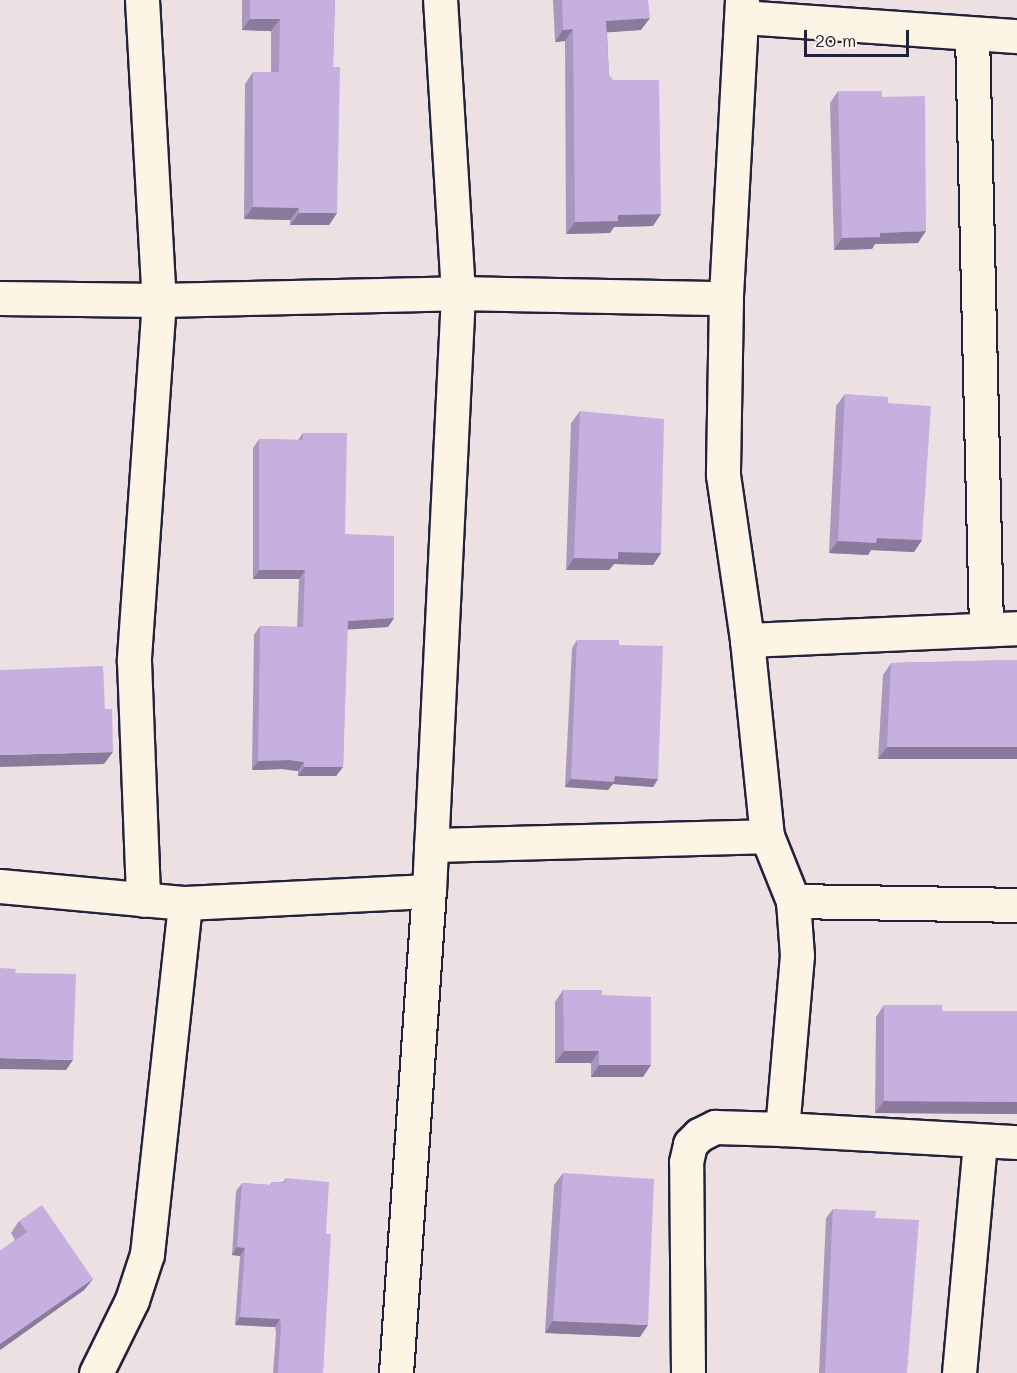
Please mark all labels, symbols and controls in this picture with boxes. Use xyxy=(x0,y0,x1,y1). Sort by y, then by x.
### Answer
scale bar xyxy=(807,18,912,56)
text: 20 m xyxy=(815,28,856,52)

